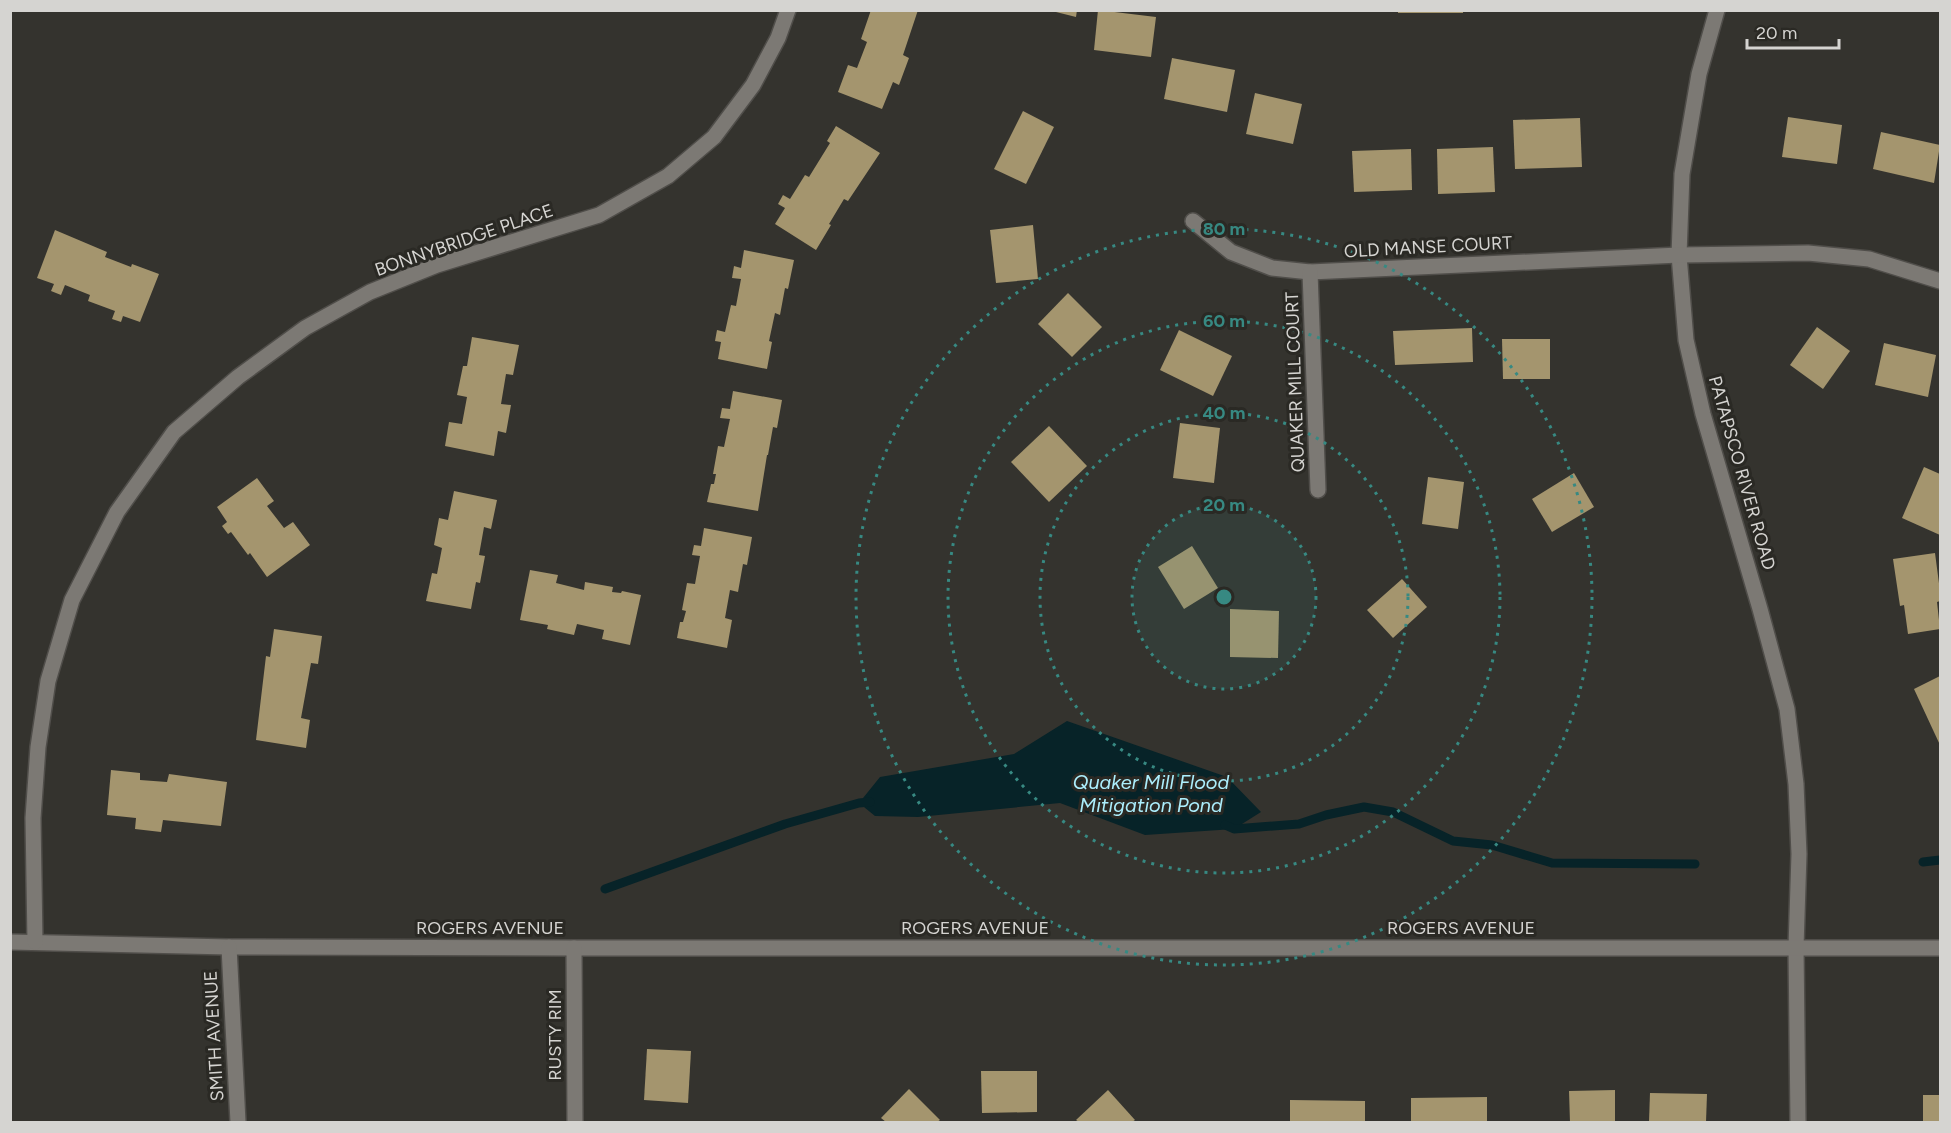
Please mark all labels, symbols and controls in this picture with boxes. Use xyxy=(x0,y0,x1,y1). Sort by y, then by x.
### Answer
scale bar xyxy=(1747,12,1838,50)
text: 20 m xyxy=(1756,22,1797,44)
street label: BONNYBRIDGE PLACE xyxy=(372,199,556,281)
text: 80 m xyxy=(1203,218,1245,240)
street label: OLD MANSE COURT xyxy=(1343,232,1513,262)
street label: QUAKER MILL COURT xyxy=(1281,291,1309,473)
text: 60 m xyxy=(1203,310,1245,332)
street label: PATAPSCO RIVER ROAD xyxy=(1704,373,1780,573)
text: 40 m xyxy=(1202,402,1246,424)
text: 20 m xyxy=(1203,494,1245,516)
centre of rings xyxy=(1214,587,1234,607)
water label: Quaker Mill Flood Mitigation Pond xyxy=(1073,770,1229,817)
street label: ROGERS AVENUE xyxy=(416,917,564,939)
street label: ROGERS AVENUE xyxy=(901,917,1049,939)
street label: ROGERS AVENUE xyxy=(1387,917,1535,939)
street label: SMITH AVENUE xyxy=(200,970,228,1102)
street label: RUSTY RIM xyxy=(544,989,566,1081)

